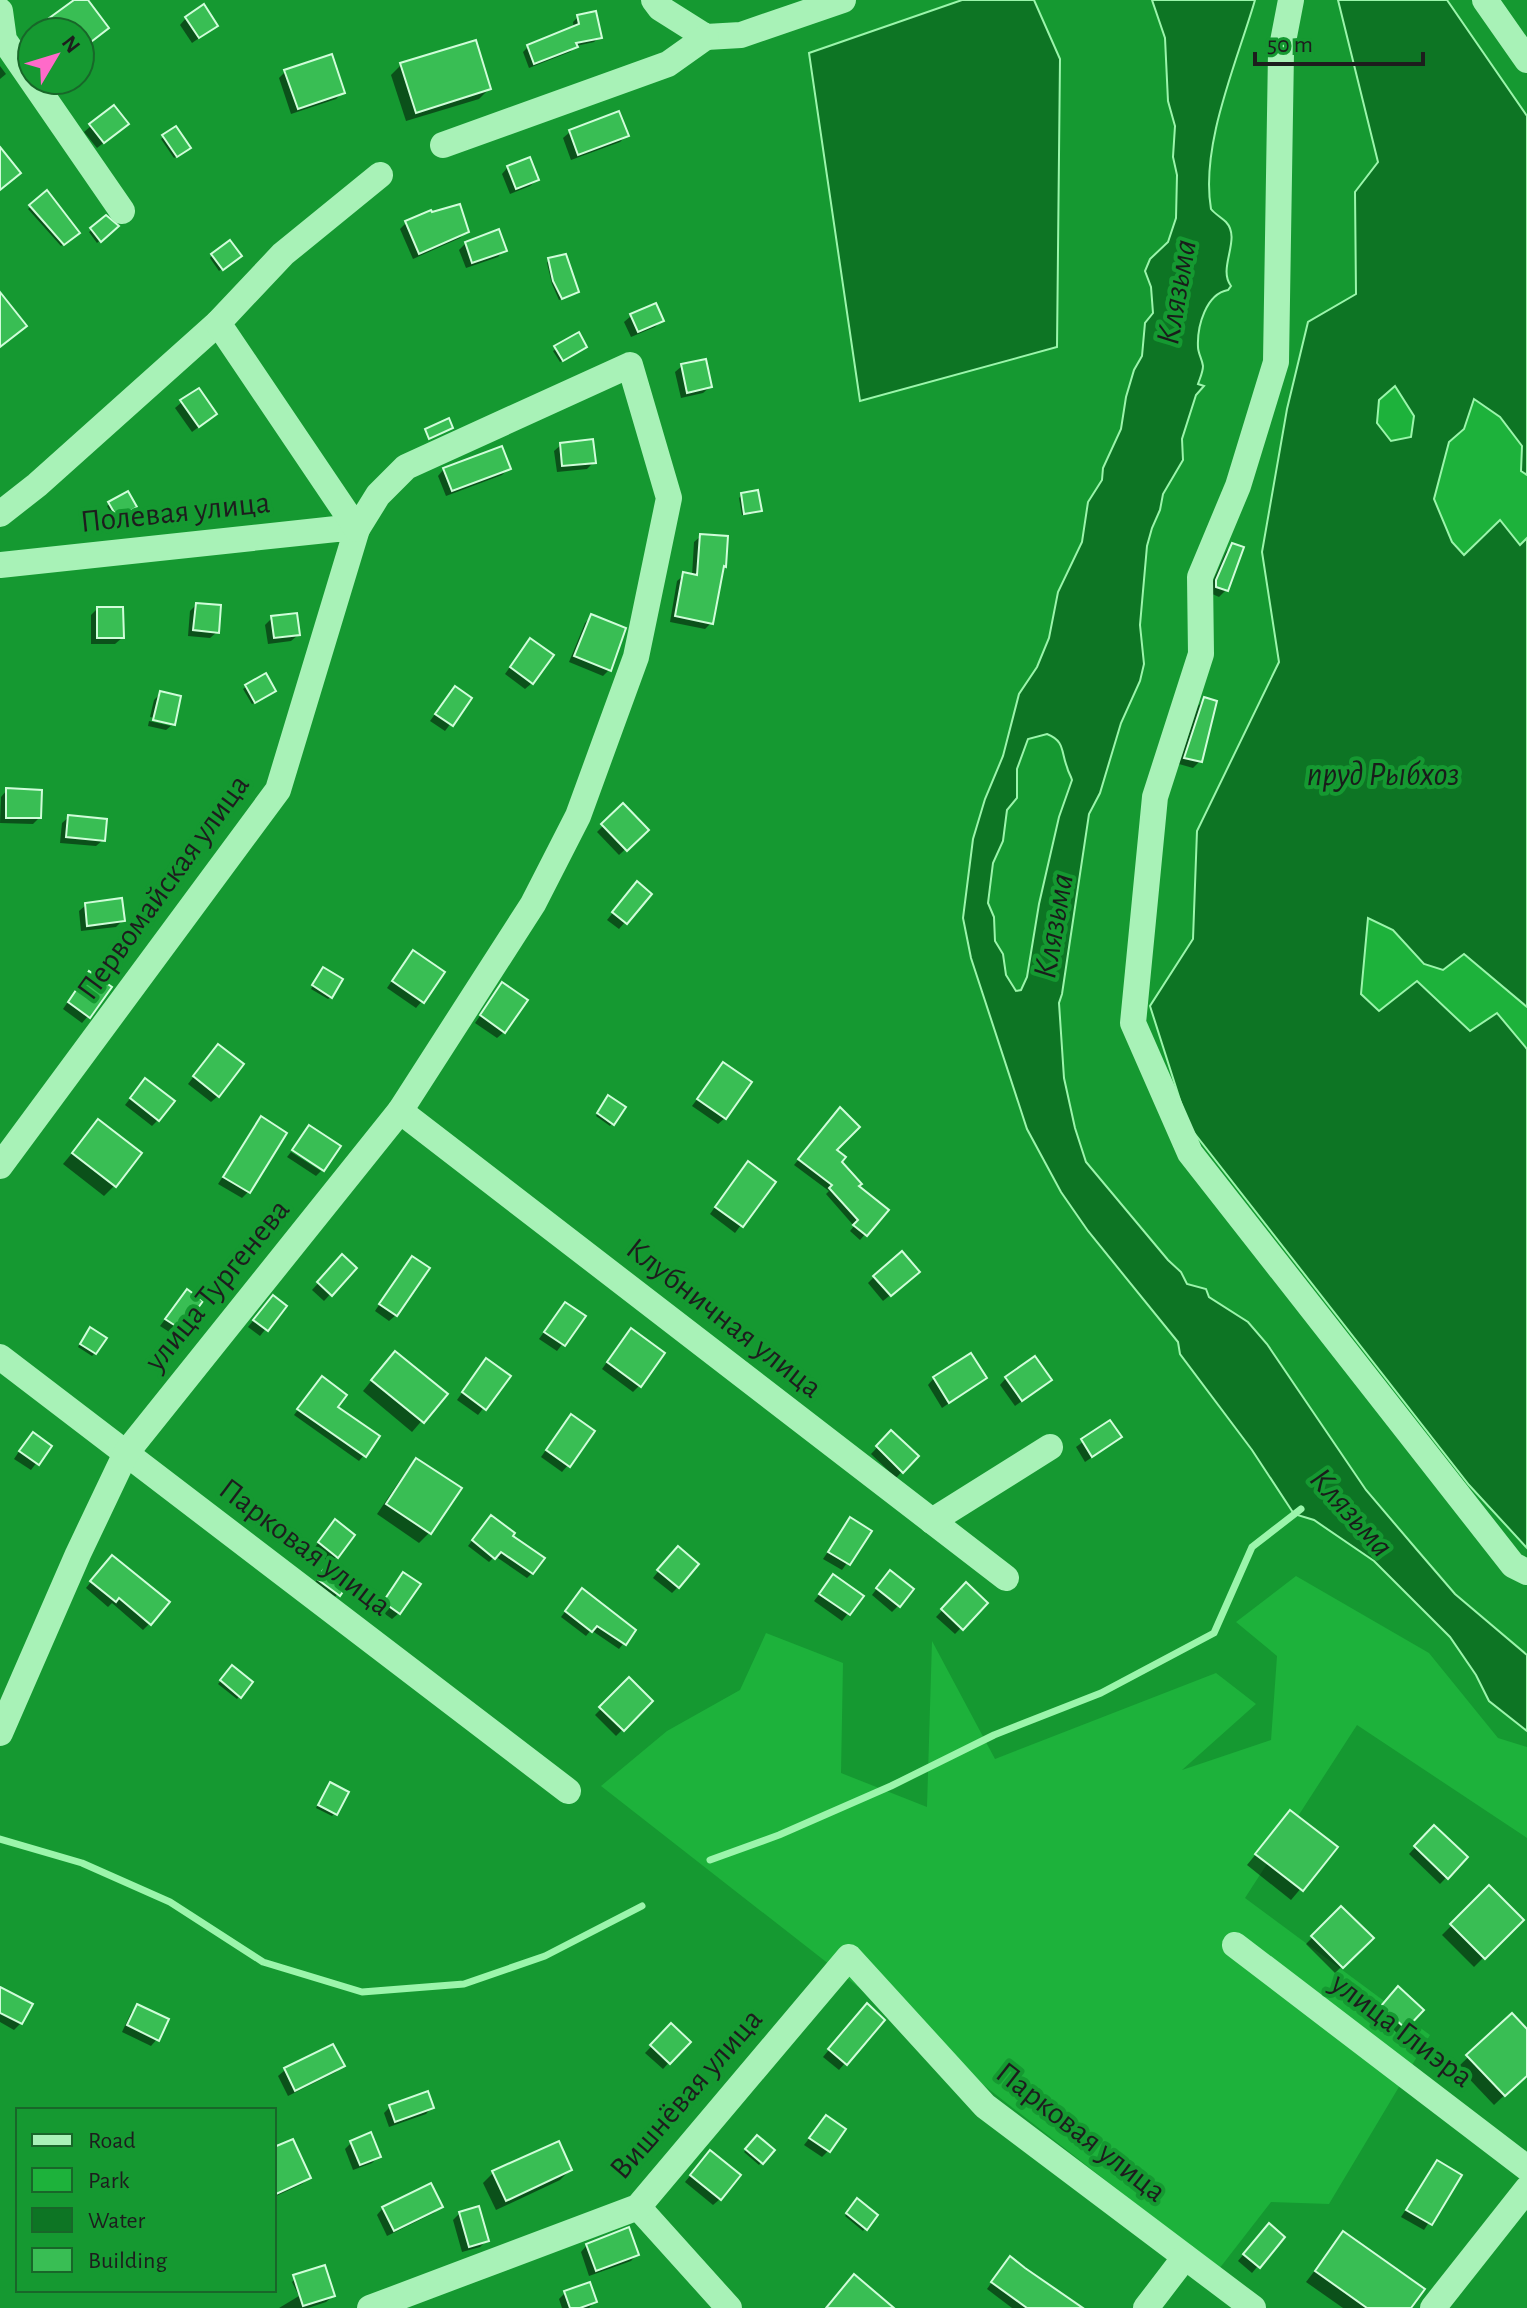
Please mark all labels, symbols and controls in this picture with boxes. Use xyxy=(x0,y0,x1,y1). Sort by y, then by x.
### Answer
north arrow xyxy=(16,16,96,96)
scale bar xyxy=(1255,16,1423,66)
text: N xyxy=(58,32,84,57)
text: 50 m xyxy=(1267,33,1313,57)
water label: Клязьма xyxy=(1151,237,1203,347)
street label: Полевая улица xyxy=(78,486,272,538)
water label: пруд Рыбхоз xyxy=(1307,758,1459,792)
street label: Первомайская улица xyxy=(71,769,255,1005)
water label: Клязьма xyxy=(1028,871,1080,981)
street label: улица Тургенева xyxy=(138,1193,296,1378)
street label: Клубничная улица xyxy=(620,1232,828,1404)
water label: Клязьма xyxy=(1303,1462,1399,1564)
street label: Парковая улица xyxy=(213,1472,397,1622)
street label: улица Глиэра xyxy=(1324,1966,1479,2093)
street label: Вишнёвая улица xyxy=(604,2003,768,2185)
street label: Парковая улица xyxy=(990,2056,1172,2208)
legend xyxy=(16,2108,276,2292)
text: Road xyxy=(88,2129,136,2153)
text: Park xyxy=(88,2169,129,2193)
text: Water xyxy=(88,2209,146,2233)
text: Building xyxy=(88,2249,167,2273)

